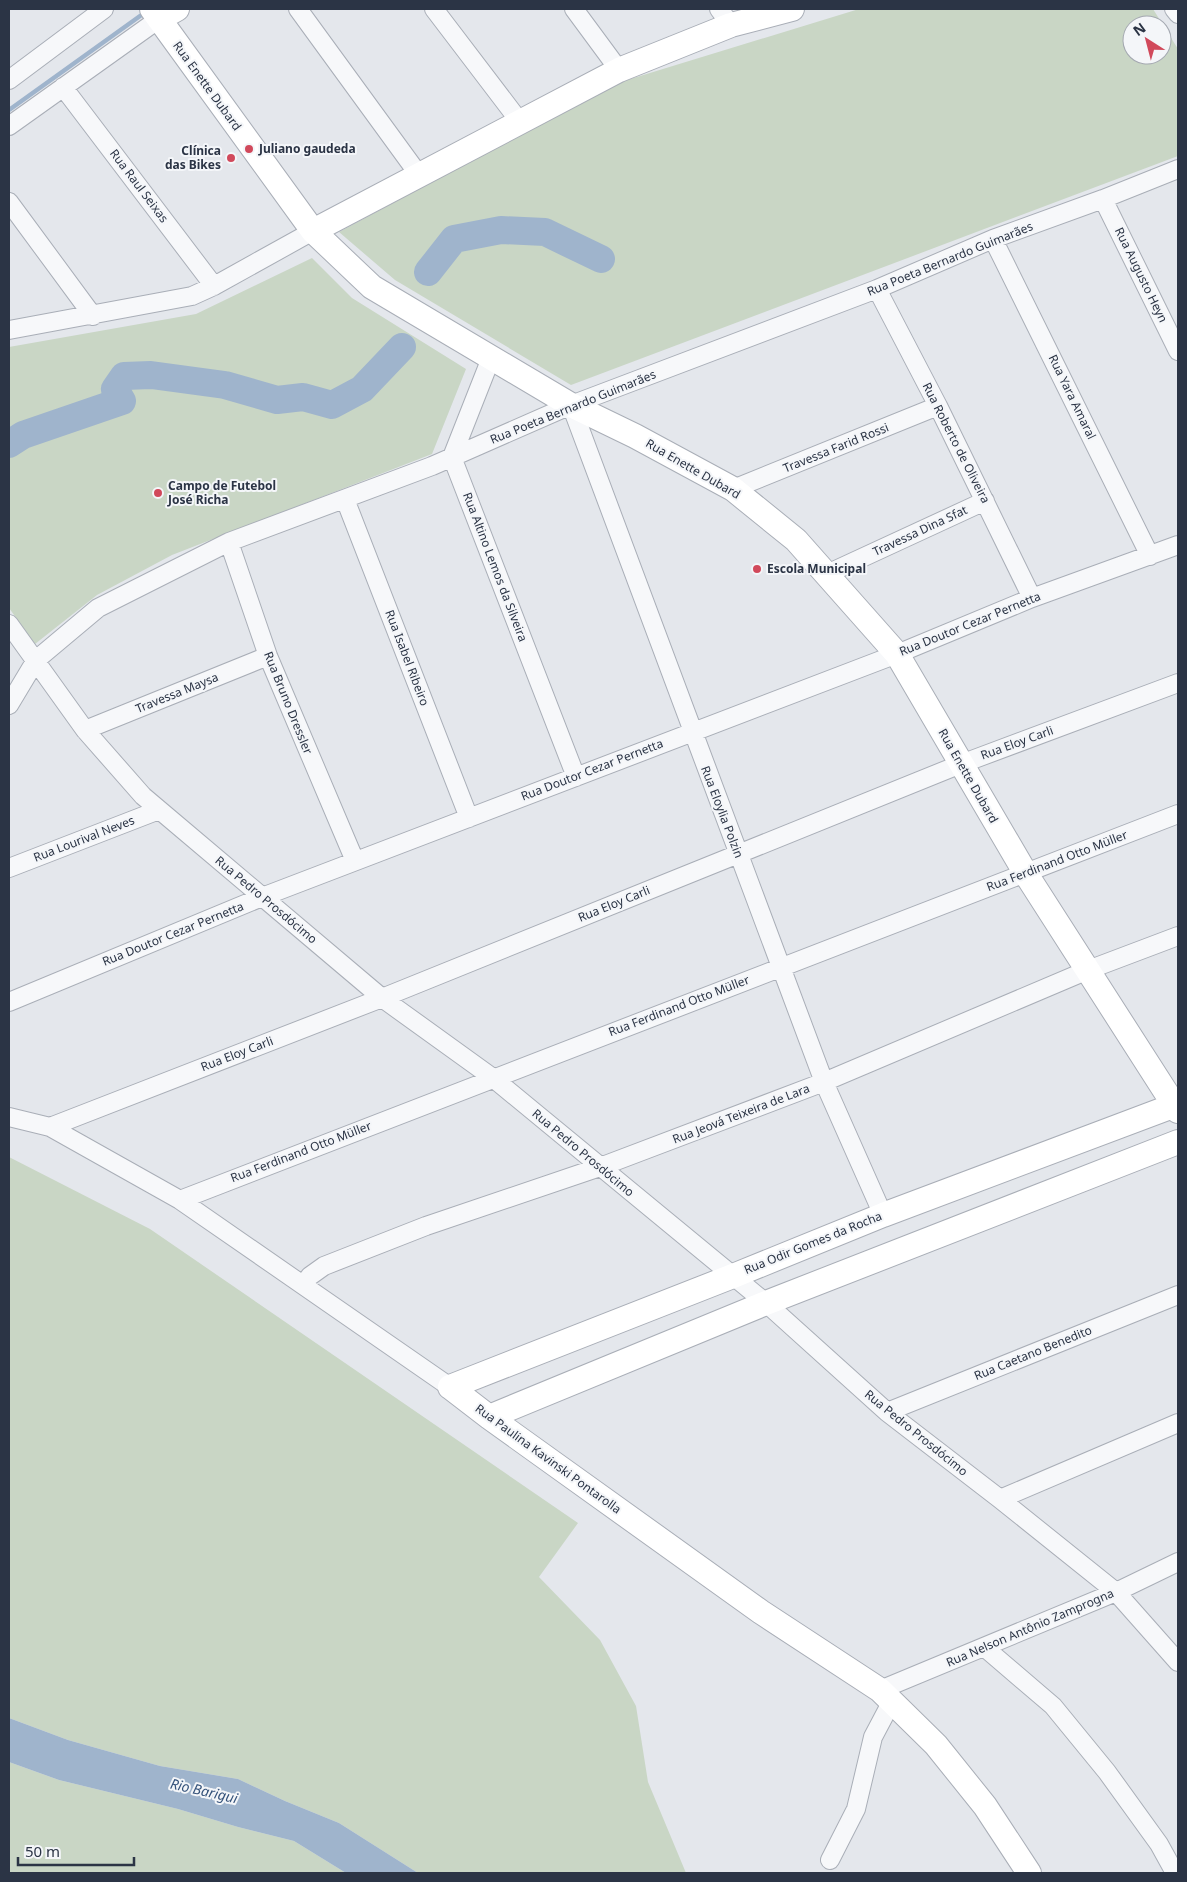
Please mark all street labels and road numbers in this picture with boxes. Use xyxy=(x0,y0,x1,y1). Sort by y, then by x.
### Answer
street label: Rua Enette Dubard xyxy=(169,38,246,134)
street label: Rua Raul Seixas xyxy=(106,146,173,226)
street label: Rua Poeta Bernardo Guimarães xyxy=(864,217,1036,300)
street label: Rua Augusto Heyn xyxy=(1111,224,1172,325)
street label: Rua Yara Amaral xyxy=(1045,352,1100,442)
street label: Rua Poeta Bernardo Guimarães xyxy=(487,365,659,448)
street label: Rua Roberto de Oliveira xyxy=(919,379,994,506)
street label: Travessa Farid Rossi xyxy=(780,419,891,477)
street label: Rua Enette Dubard xyxy=(643,435,744,503)
street label: Rua Altino Lemos da Silveira xyxy=(459,490,532,644)
street label: Travessa Dina Sfat xyxy=(870,501,970,560)
street label: Rua Doutor Cezar Pernetta xyxy=(897,587,1043,660)
street label: Rua Isabel Ribeiro xyxy=(381,607,434,708)
street label: Rua Bruno Dressler xyxy=(260,649,317,757)
street label: Travessa Maysa xyxy=(133,668,221,717)
street label: Rua Eloy Carli xyxy=(978,722,1056,764)
street label: Rua Enette Dubard xyxy=(934,725,1002,826)
street label: Rua Doutor Cezar Pernetta xyxy=(518,735,665,805)
street label: Rua Eloylia Polzin xyxy=(697,763,748,860)
street label: Rua Lourival Neves xyxy=(31,811,137,866)
street label: Rua Ferdinand Otto Müller xyxy=(984,826,1130,895)
street label: Rua Pedro Prosdócimo xyxy=(212,852,321,947)
street label: Rua Eloy Carli xyxy=(575,881,652,926)
street label: Rua Doutor Cezar Pernetta xyxy=(100,897,246,970)
street label: Rua Ferdinand Otto Müller xyxy=(606,971,752,1040)
street label: Rua Eloy Carli xyxy=(198,1032,275,1075)
street label: Rua Jeová Teixeira de Lara xyxy=(670,1079,812,1148)
street label: Rua Pedro Prosdócimo xyxy=(529,1105,638,1200)
street label: Rua Ferdinand Otto Müller xyxy=(228,1117,374,1186)
street label: Rua Odir Gomes da Rocha xyxy=(741,1207,884,1278)
street label: Rua Caetano Benedito xyxy=(971,1321,1094,1384)
street label: Rua Pedro Prosdócimo xyxy=(861,1386,971,1480)
street label: Rua Paulina Kavinski Pontarolla xyxy=(472,1400,625,1517)
street label: Rua Nelson Antônio Zamprogna xyxy=(943,1584,1116,1671)

